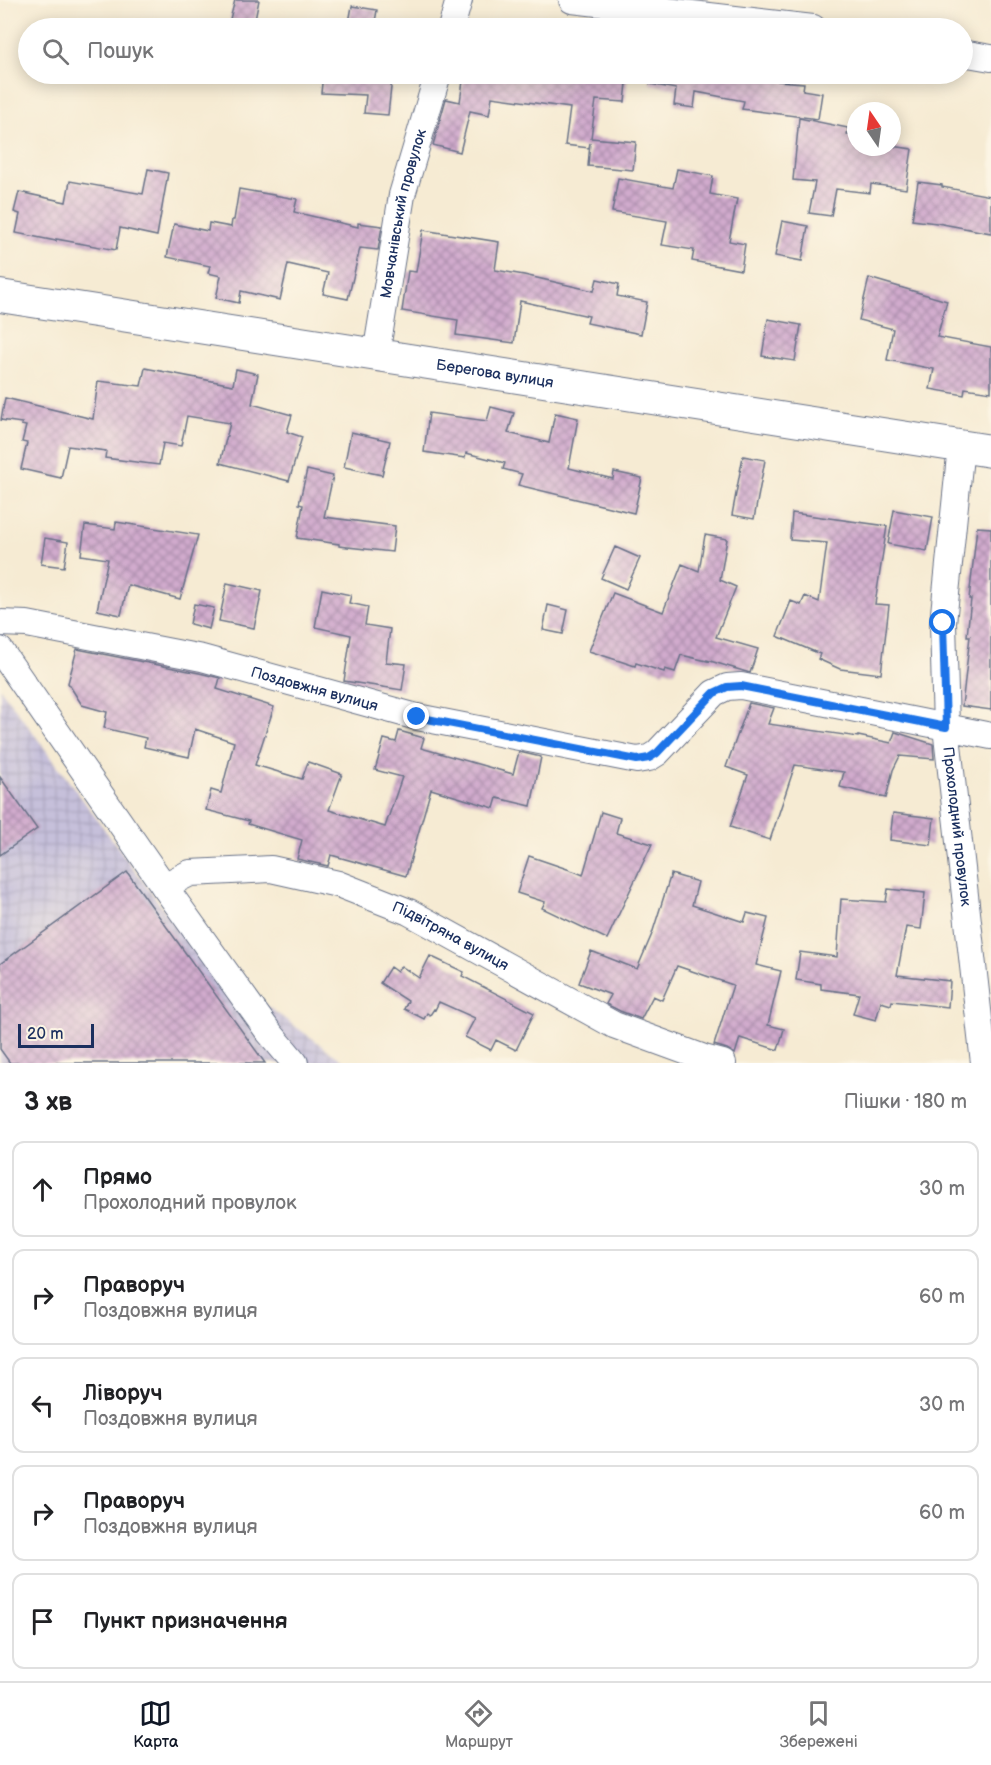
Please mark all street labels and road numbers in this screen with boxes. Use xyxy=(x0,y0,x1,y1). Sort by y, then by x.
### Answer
street label: Мовчанівський провулок xyxy=(376,127,431,300)
street label: Берегова вулиця xyxy=(435,355,555,392)
street label: Поздовжня вулиця xyxy=(249,662,380,715)
street label: Прохолодний провулок xyxy=(939,746,976,907)
street label: Підвітряна вулиця xyxy=(390,897,512,975)

